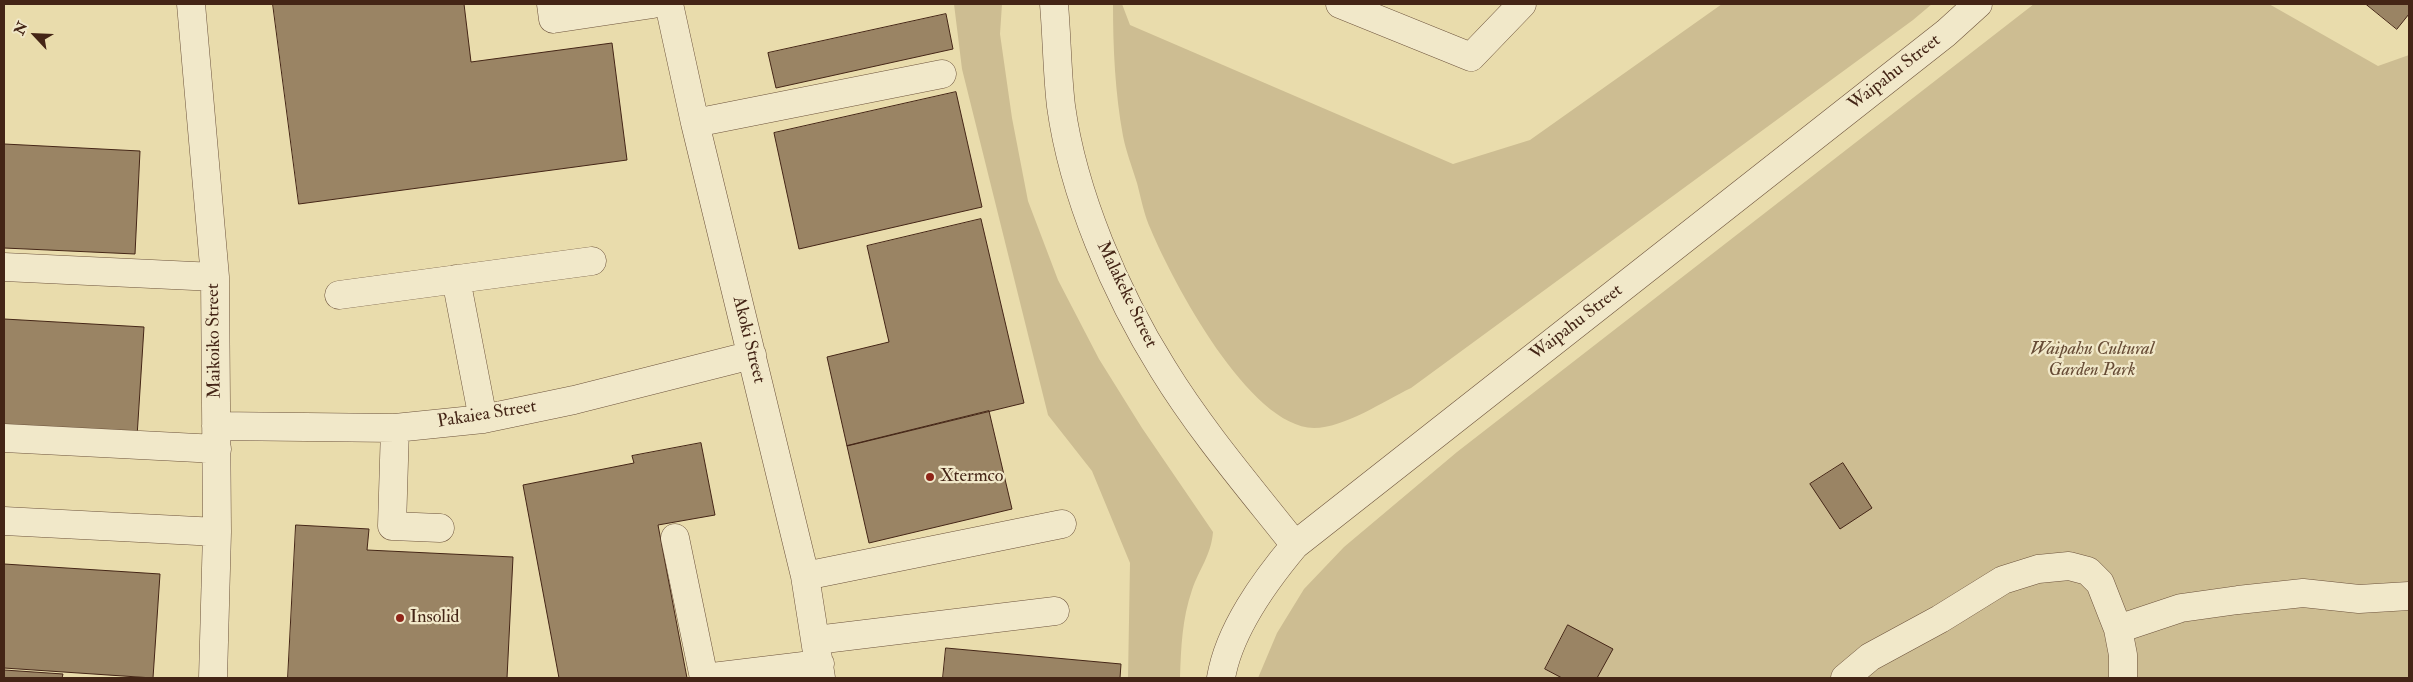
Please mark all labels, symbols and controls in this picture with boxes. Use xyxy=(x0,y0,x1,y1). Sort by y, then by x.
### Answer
north arrow xyxy=(10,10,60,60)
text: N xyxy=(11,19,31,38)
street label: Waipahu Street xyxy=(1845,30,1945,116)
street label: Malakeke Street xyxy=(1091,238,1161,352)
street label: Waipahu Street xyxy=(1527,280,1627,366)
street label: Maikoiko Street xyxy=(203,283,227,399)
street label: Akoki Street xyxy=(727,294,769,386)
park label: Waipahu Cultural Garden Park xyxy=(2030,339,2154,382)
street label: Pakaiea Street xyxy=(436,396,538,434)
place label: Xtermco xyxy=(940,466,1003,488)
marker: Xtermco xyxy=(924,471,936,483)
place label: Insolid xyxy=(410,607,459,629)
marker: Insolid xyxy=(394,612,406,624)

